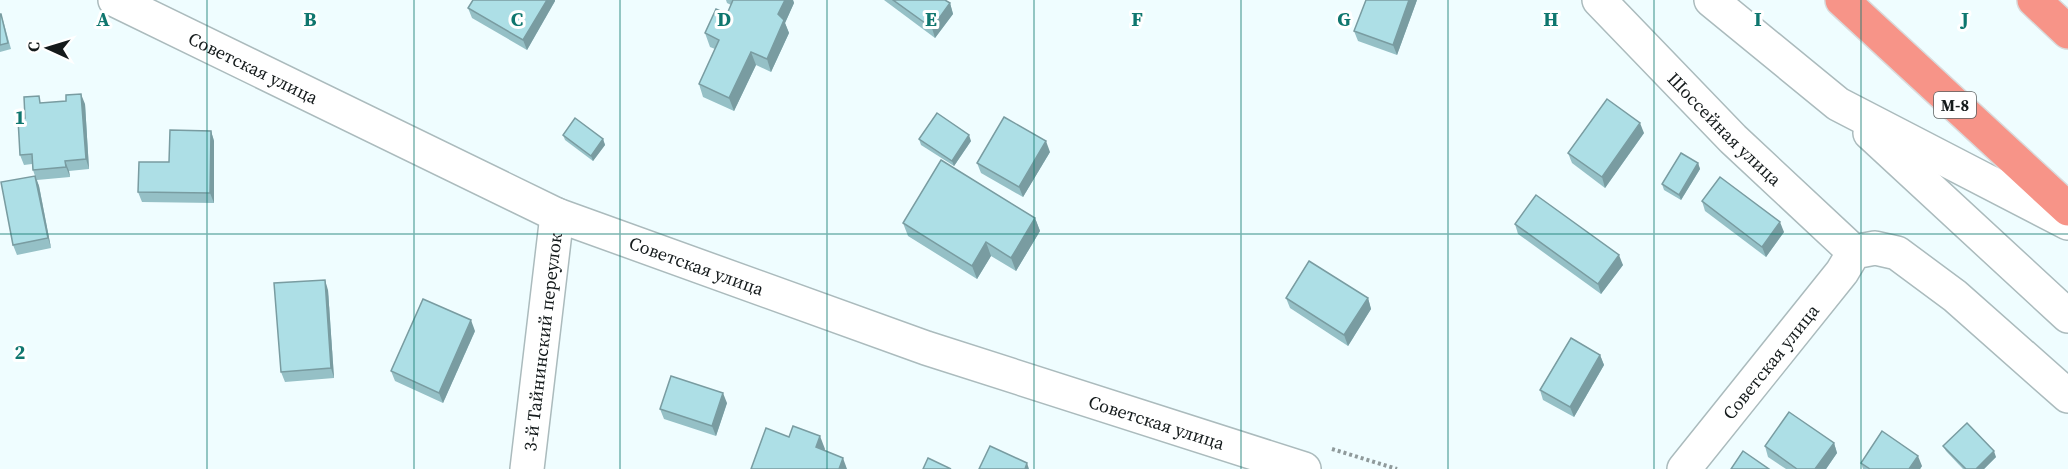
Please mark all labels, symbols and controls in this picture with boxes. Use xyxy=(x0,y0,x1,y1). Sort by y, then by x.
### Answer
text: A xyxy=(96,5,110,33)
text: B xyxy=(303,5,317,33)
text: C xyxy=(511,5,523,33)
text: D xyxy=(717,5,731,33)
text: E xyxy=(925,5,937,33)
text: F xyxy=(1131,5,1143,33)
text: G xyxy=(1337,5,1351,33)
text: H xyxy=(1543,5,1559,33)
text: I xyxy=(1754,5,1762,33)
text: J xyxy=(1959,5,1969,33)
north arrow xyxy=(18,18,78,78)
street label: Советская улица xyxy=(184,25,323,110)
text: С xyxy=(22,41,44,53)
street label: Шоссейная улица xyxy=(1662,66,1788,192)
road number: М-8 xyxy=(1934,92,1976,118)
text: 1 xyxy=(15,103,25,131)
street label: Советская улица xyxy=(626,230,768,301)
street label: 3-й Тайнинский переулок xyxy=(517,231,567,452)
street label: Советская улица xyxy=(1716,298,1825,424)
text: 2 xyxy=(15,338,26,366)
street label: Советская улица xyxy=(1086,388,1229,456)

